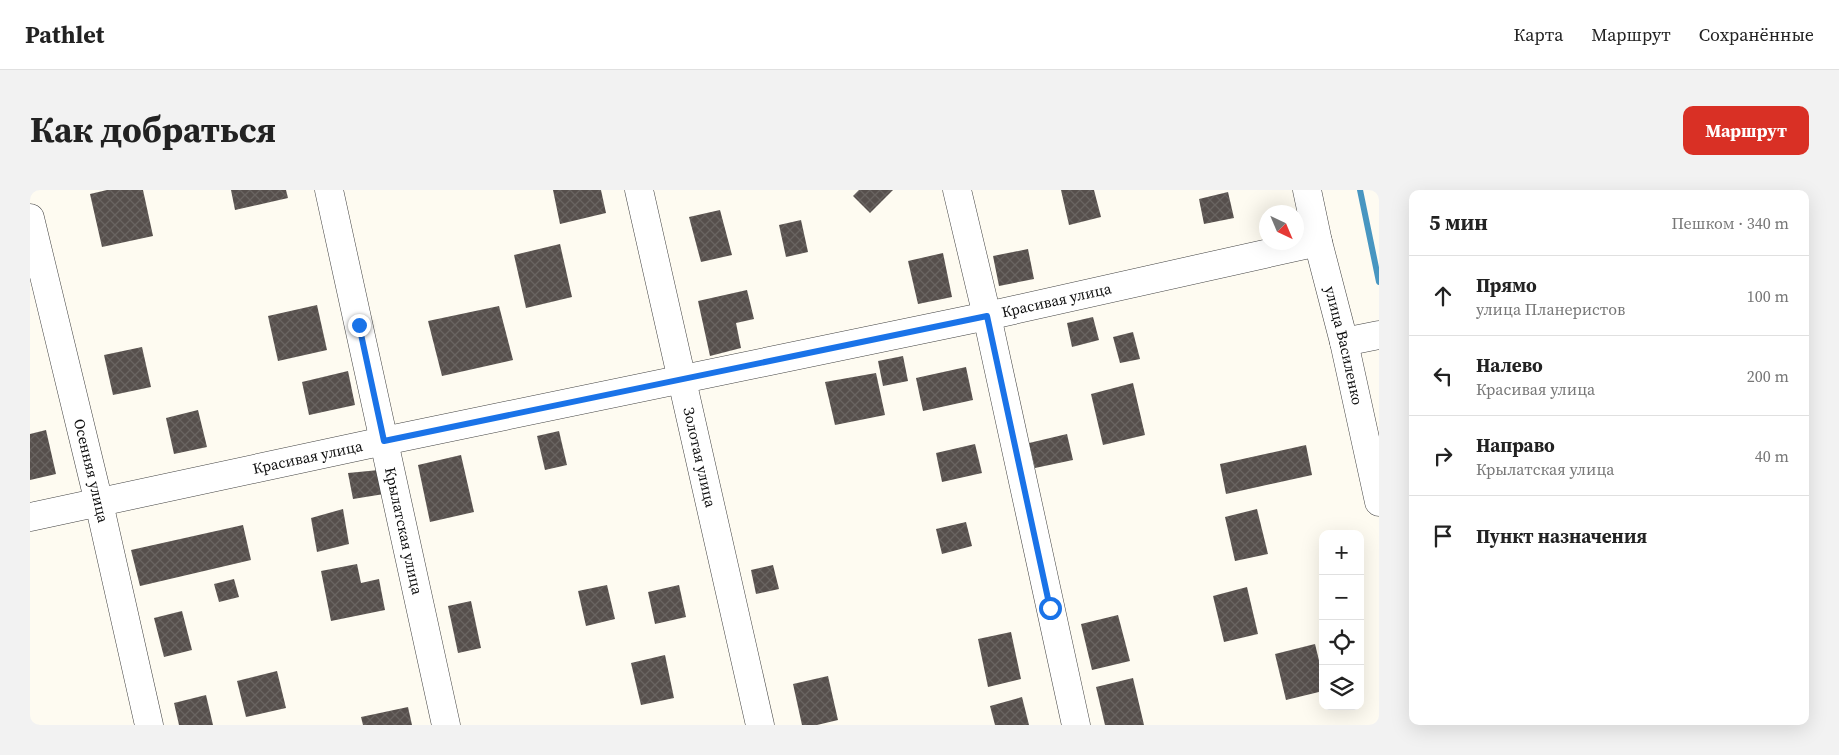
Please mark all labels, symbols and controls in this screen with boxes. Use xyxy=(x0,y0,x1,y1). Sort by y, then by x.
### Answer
text: Pathlet xyxy=(25,18,104,51)
text: Карта xyxy=(1514,22,1563,47)
text: Маршрут xyxy=(1591,22,1671,47)
text: Сохранённые xyxy=(1699,22,1814,47)
text: Как добраться xyxy=(30,106,276,154)
button: Маршрут xyxy=(1683,106,1809,155)
north arrow xyxy=(1259,205,1304,250)
text: 5 мин xyxy=(1429,208,1488,237)
text: Пешком · 340 m xyxy=(1671,212,1789,234)
text: Прямо xyxy=(1476,272,1537,298)
street label: Красивая улица xyxy=(999,277,1114,322)
icon: ahead xyxy=(1429,282,1457,310)
street label: улица Василенко xyxy=(1320,284,1368,407)
text: 100 m xyxy=(1747,285,1789,307)
text: улица Планеристов xyxy=(1476,298,1625,320)
route end xyxy=(348,314,371,337)
text: Налево xyxy=(1476,352,1543,378)
icon: left xyxy=(1429,362,1457,390)
text: 200 m xyxy=(1747,365,1789,387)
text: Красивая улица xyxy=(1476,378,1595,400)
street label: Золотая улица xyxy=(678,405,722,510)
street label: Осенняя улица xyxy=(69,416,114,525)
text: Направо xyxy=(1476,432,1555,458)
street label: Красивая улица xyxy=(251,435,365,479)
icon: right xyxy=(1429,442,1457,470)
text: 40 m xyxy=(1755,445,1789,467)
text: Крылатская улица xyxy=(1476,458,1614,480)
street label: Крылатская улица xyxy=(380,465,428,597)
icon: arrive xyxy=(1429,522,1457,550)
text: Пункт назначения xyxy=(1476,523,1647,549)
map controls xyxy=(1319,530,1364,710)
button: + xyxy=(1319,530,1364,575)
button: − xyxy=(1319,575,1364,620)
route start xyxy=(1039,597,1062,620)
button: locate xyxy=(1319,620,1364,665)
button: layers xyxy=(1319,665,1364,710)

